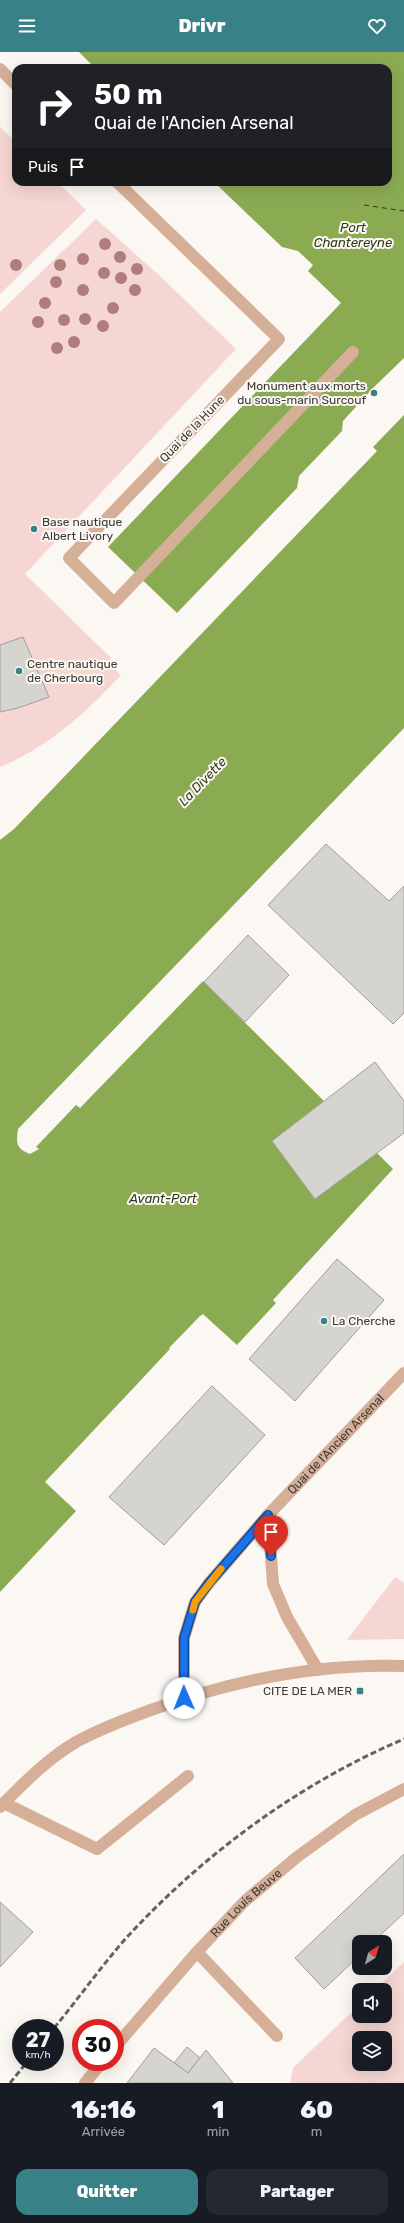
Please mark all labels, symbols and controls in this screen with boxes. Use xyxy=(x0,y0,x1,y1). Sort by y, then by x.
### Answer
icon: menu xyxy=(16,15,38,37)
text: Drivr xyxy=(178,15,226,37)
icon: heart xyxy=(366,15,388,37)
text: 50 m xyxy=(94,78,163,111)
icon: right xyxy=(28,80,80,132)
text: Quai de l'Ancien Arsenal xyxy=(94,112,294,134)
icon: arrive xyxy=(66,156,88,178)
text: Puis xyxy=(28,158,58,176)
water label: Port Chantereyne xyxy=(314,220,392,250)
place label: Monument aux morts du sous-marin Surcouf xyxy=(237,379,366,407)
marker: Monument aux morts du sous-marin Surcouf xyxy=(369,388,379,398)
street label: Quai de la Hune xyxy=(157,393,227,465)
place label: Base nautique Albert Livory xyxy=(42,515,123,543)
marker: Base nautique Albert Livory xyxy=(29,524,39,534)
place label: Centre nautique de Cherbourg xyxy=(27,657,118,685)
marker: Centre nautique de Cherbourg xyxy=(14,666,24,676)
water label: La Divette xyxy=(176,754,229,809)
water label: Avant-Port xyxy=(128,1191,198,1206)
place label: La Cherche xyxy=(332,1314,396,1328)
marker: La Cherche xyxy=(319,1316,329,1326)
street label: Quai de l'Ancien Arsenal xyxy=(285,1391,387,1497)
pin xyxy=(254,1515,288,1556)
icon: arrive xyxy=(260,1521,282,1543)
position arrow xyxy=(163,1677,205,1719)
place label: CITE DE LA MER xyxy=(263,1684,352,1698)
marker: CITE DE LA MER xyxy=(355,1686,365,1696)
street label: Rue Louis Beuve xyxy=(208,1866,285,1940)
north arrow xyxy=(352,1935,392,1975)
map controls xyxy=(352,1935,392,2071)
button: sound xyxy=(352,1983,392,2023)
speed limit sign: 30 xyxy=(72,2019,124,2071)
text: 27 xyxy=(26,2028,50,2052)
button: layers xyxy=(352,2031,392,2071)
text: km/h xyxy=(26,2049,50,2061)
text: 16:16 xyxy=(71,2096,136,2124)
text: 1 xyxy=(212,2096,224,2124)
text: 60 xyxy=(300,2096,333,2124)
text: Arrivée xyxy=(82,2124,125,2139)
text: min xyxy=(207,2124,229,2139)
text: m xyxy=(311,2124,322,2139)
button: Quitter xyxy=(16,2169,198,2215)
button: Partager xyxy=(206,2169,388,2215)

